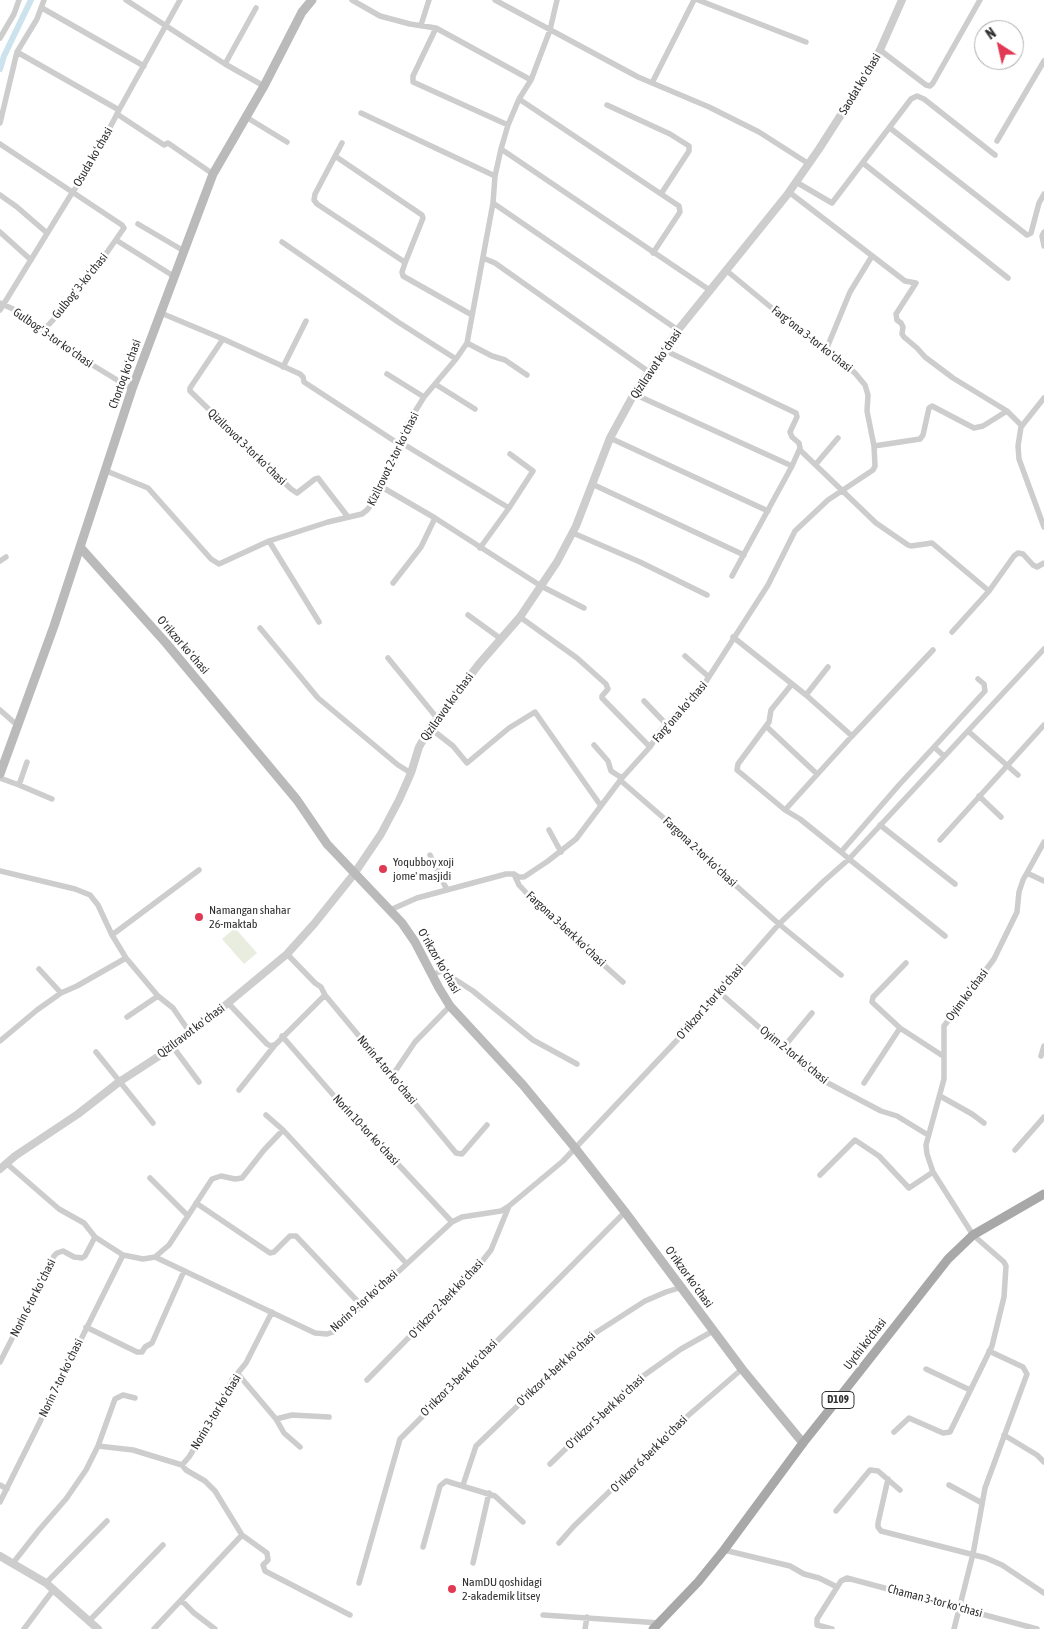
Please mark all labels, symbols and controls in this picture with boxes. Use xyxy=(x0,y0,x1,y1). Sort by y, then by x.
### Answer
north arrow xyxy=(974,20,1024,70)
text: N xyxy=(983,25,999,42)
street label: Saodat koʻchasi xyxy=(836,51,884,117)
street label: Osuda koʻchasi xyxy=(70,125,116,189)
street label: Gulbog' 3-koʻchasi xyxy=(49,250,111,322)
street label: Fargʻona 3-tor koʻchasi xyxy=(769,303,855,375)
street label: Gulbog' 3-tor koʻchasi xyxy=(10,305,96,371)
street label: Qizilravot koʻchasi xyxy=(627,327,685,401)
street label: Chortoq koʻchasi xyxy=(106,337,144,411)
street label: Qizilrovot 3-tor koʻchasi xyxy=(205,406,289,488)
street label: Kizilrovot 2-tor koʻchasi xyxy=(364,410,422,508)
street label: Oʻrikzor koʻchasi xyxy=(154,613,212,677)
street label: Qizilravot koʻchasi xyxy=(417,670,477,744)
street label: Fargʻona koʻchasi xyxy=(650,679,710,745)
street label: Fargona 2-tor koʻchasi xyxy=(660,814,740,890)
place label: Yoqubboy xoji jome' masjidi xyxy=(393,855,454,883)
marker: Yoqubboy xoji jome' masjidi xyxy=(377,863,389,875)
street label: Fargona 3-berk koʻchasi xyxy=(523,888,609,970)
place label: Namangan shahar 26-maktab xyxy=(209,903,290,931)
marker: Namangan shahar 26-maktab xyxy=(193,911,205,923)
street label: Oʻrikzor koʻchasi xyxy=(415,926,463,996)
street label: Oʻrikzor 1-tor koʻchasi xyxy=(674,962,746,1042)
street label: Oyim koʻchasi xyxy=(943,966,991,1024)
street label: Qizilravot koʻchasi xyxy=(154,1001,228,1061)
street label: Oyim 2-tor koʻchasi xyxy=(757,1023,831,1087)
street label: Norin 4-tor koʻchasi xyxy=(354,1033,420,1107)
street label: Norin 10-tor koʻchasi xyxy=(330,1092,402,1168)
street label: Oʻrikzor koʻchasi xyxy=(662,1243,716,1311)
street label: Norin 6-tor koʻchasi xyxy=(7,1257,59,1339)
street label: Oʻrikzor 2-berk koʻchasi xyxy=(406,1257,486,1341)
street label: Norin 9-tor koʻchasi xyxy=(327,1267,401,1335)
street label: Uychi ko'chasi xyxy=(841,1315,889,1373)
street label: Oʻrikzor 4-berk koʻchasi xyxy=(514,1329,598,1409)
street label: Norin 7-tor koʻchasi xyxy=(36,1336,86,1420)
street label: Oʻrikzor 3-berk koʻchasi xyxy=(418,1337,500,1419)
street label: Norin 3-tor koʻchasi xyxy=(188,1372,244,1452)
street label: Oʻrikzor 5-berk koʻchasi xyxy=(563,1372,647,1452)
road number: D109 xyxy=(822,1392,854,1408)
street label: Oʻrikzor 6-berk koʻchasi xyxy=(608,1413,690,1495)
place label: NamDU qoshidagi 2-akademik litsey xyxy=(462,1575,542,1603)
street label: Chaman 3-tor koʻchasi xyxy=(886,1581,984,1621)
marker: NamDU qoshidagi 2-akademik litsey xyxy=(446,1583,458,1595)

